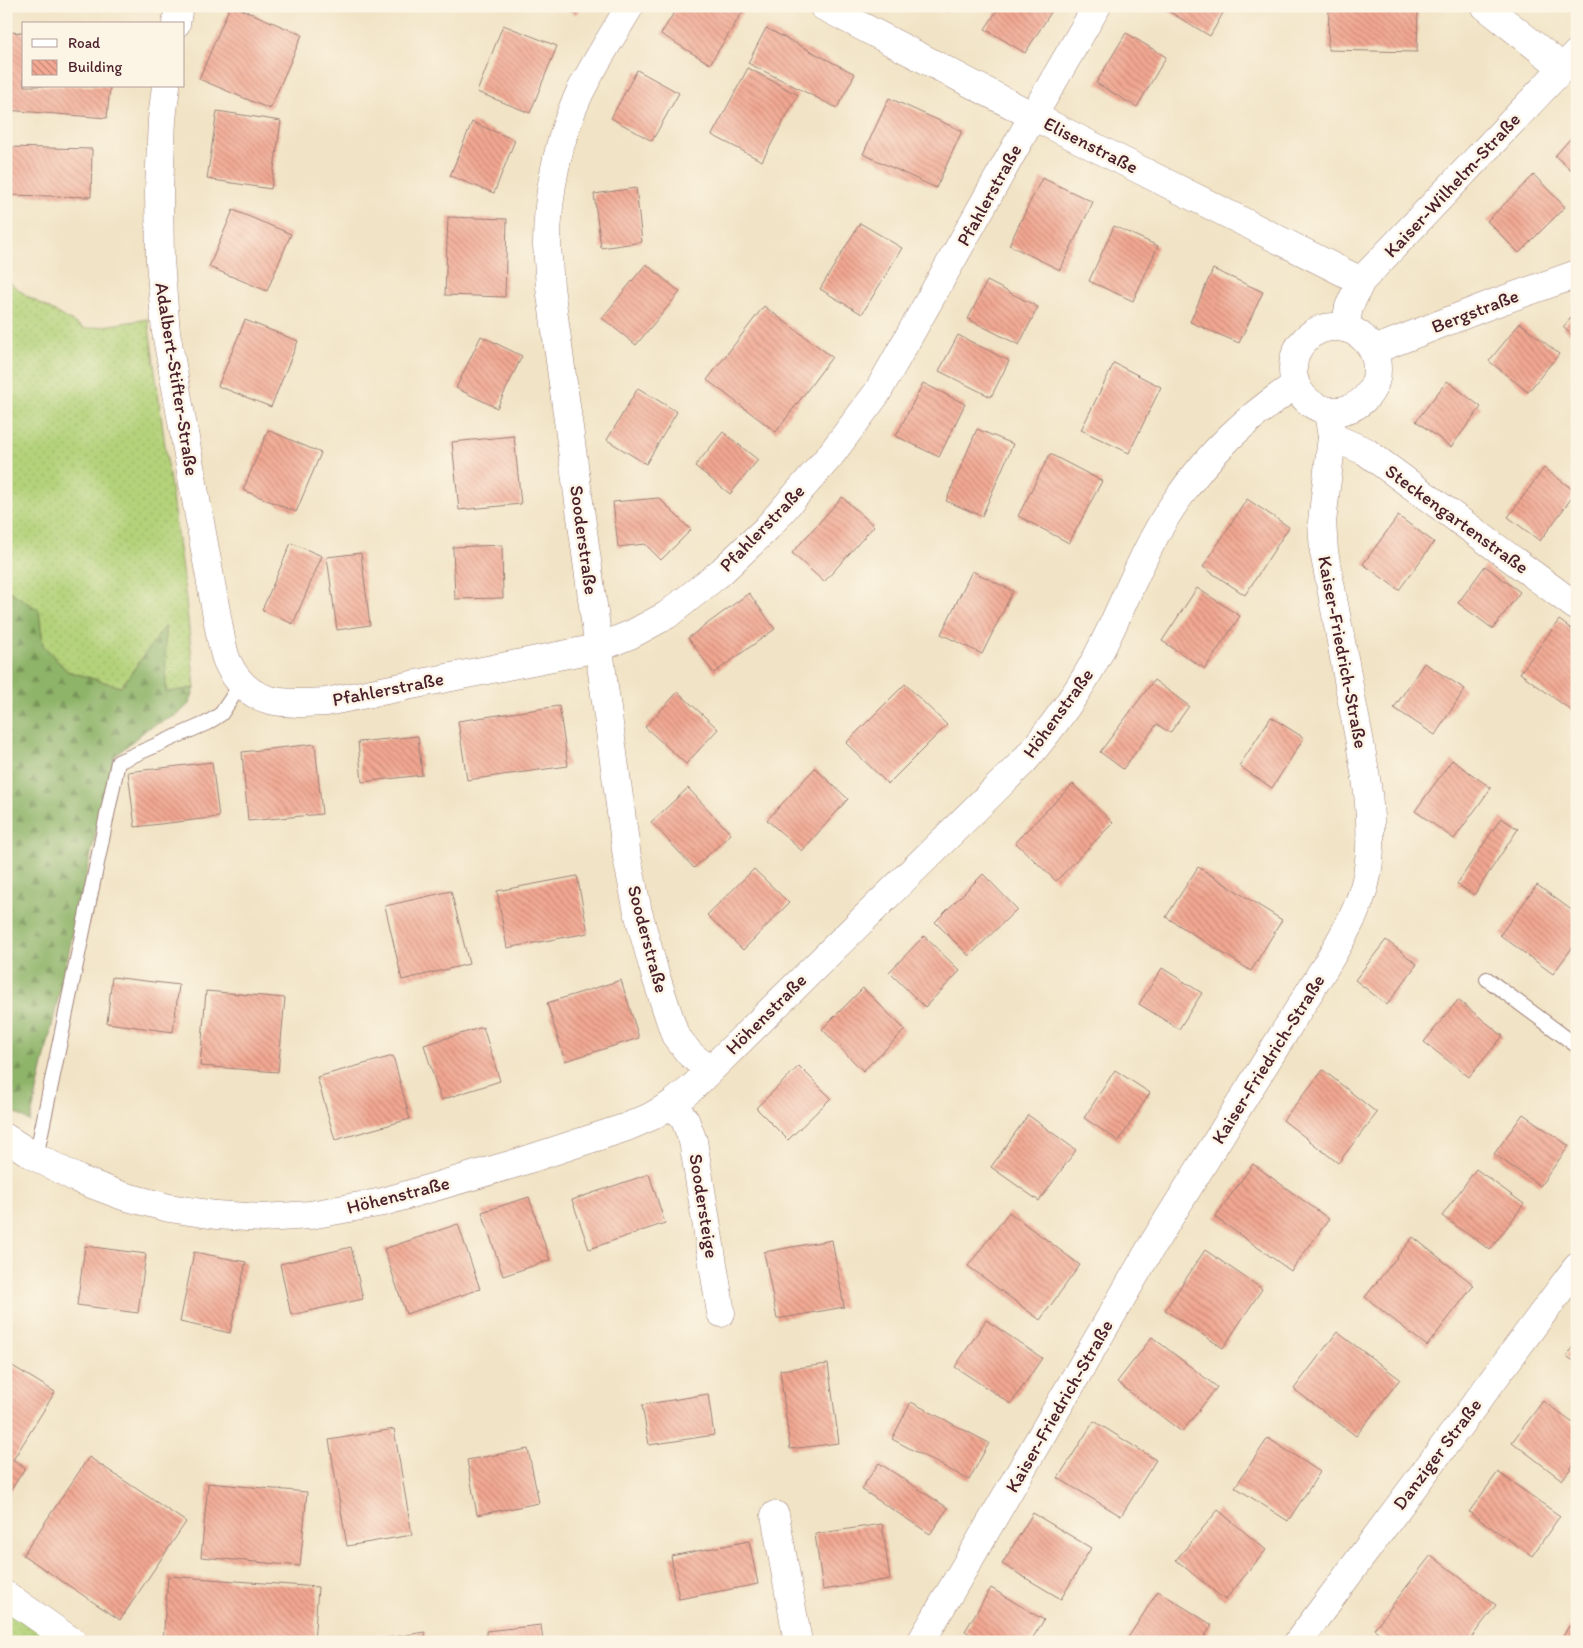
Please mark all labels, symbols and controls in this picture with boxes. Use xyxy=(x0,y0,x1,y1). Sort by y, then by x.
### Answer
legend xyxy=(22,22,185,88)
text: Road xyxy=(68,34,101,52)
text: Building xyxy=(68,58,122,76)
street label: Kaiser-Wilhelm-Straße xyxy=(1379,108,1525,262)
street label: Elisenstraße xyxy=(1040,111,1142,179)
street label: Pfahlerstraße xyxy=(952,140,1026,250)
street label: Adalbert-Stifter-Straße xyxy=(150,281,204,477)
street label: Bergstraße xyxy=(1428,284,1522,338)
street label: Steckengartenstraße xyxy=(1381,459,1533,579)
street label: Pfahlerstraße xyxy=(715,479,809,577)
street label: Sooderstraße xyxy=(565,484,603,596)
street label: Kaiser-Friedrich-Straße xyxy=(1313,554,1373,750)
street label: Höhenstraße xyxy=(1018,664,1098,762)
street label: Pfahlerstraße xyxy=(330,667,446,711)
street label: Sooderstraße xyxy=(623,883,673,995)
street label: Höhenstraße xyxy=(721,969,811,1059)
street label: Kaiser-Friedrich-Straße xyxy=(1206,970,1330,1148)
street label: Soodersteige xyxy=(684,1152,724,1260)
street label: Höhenstraße xyxy=(344,1171,452,1219)
street label: Kaiser-Friedrich-Straße xyxy=(1000,1316,1118,1496)
street label: Danziger Straße xyxy=(1388,1394,1486,1514)

